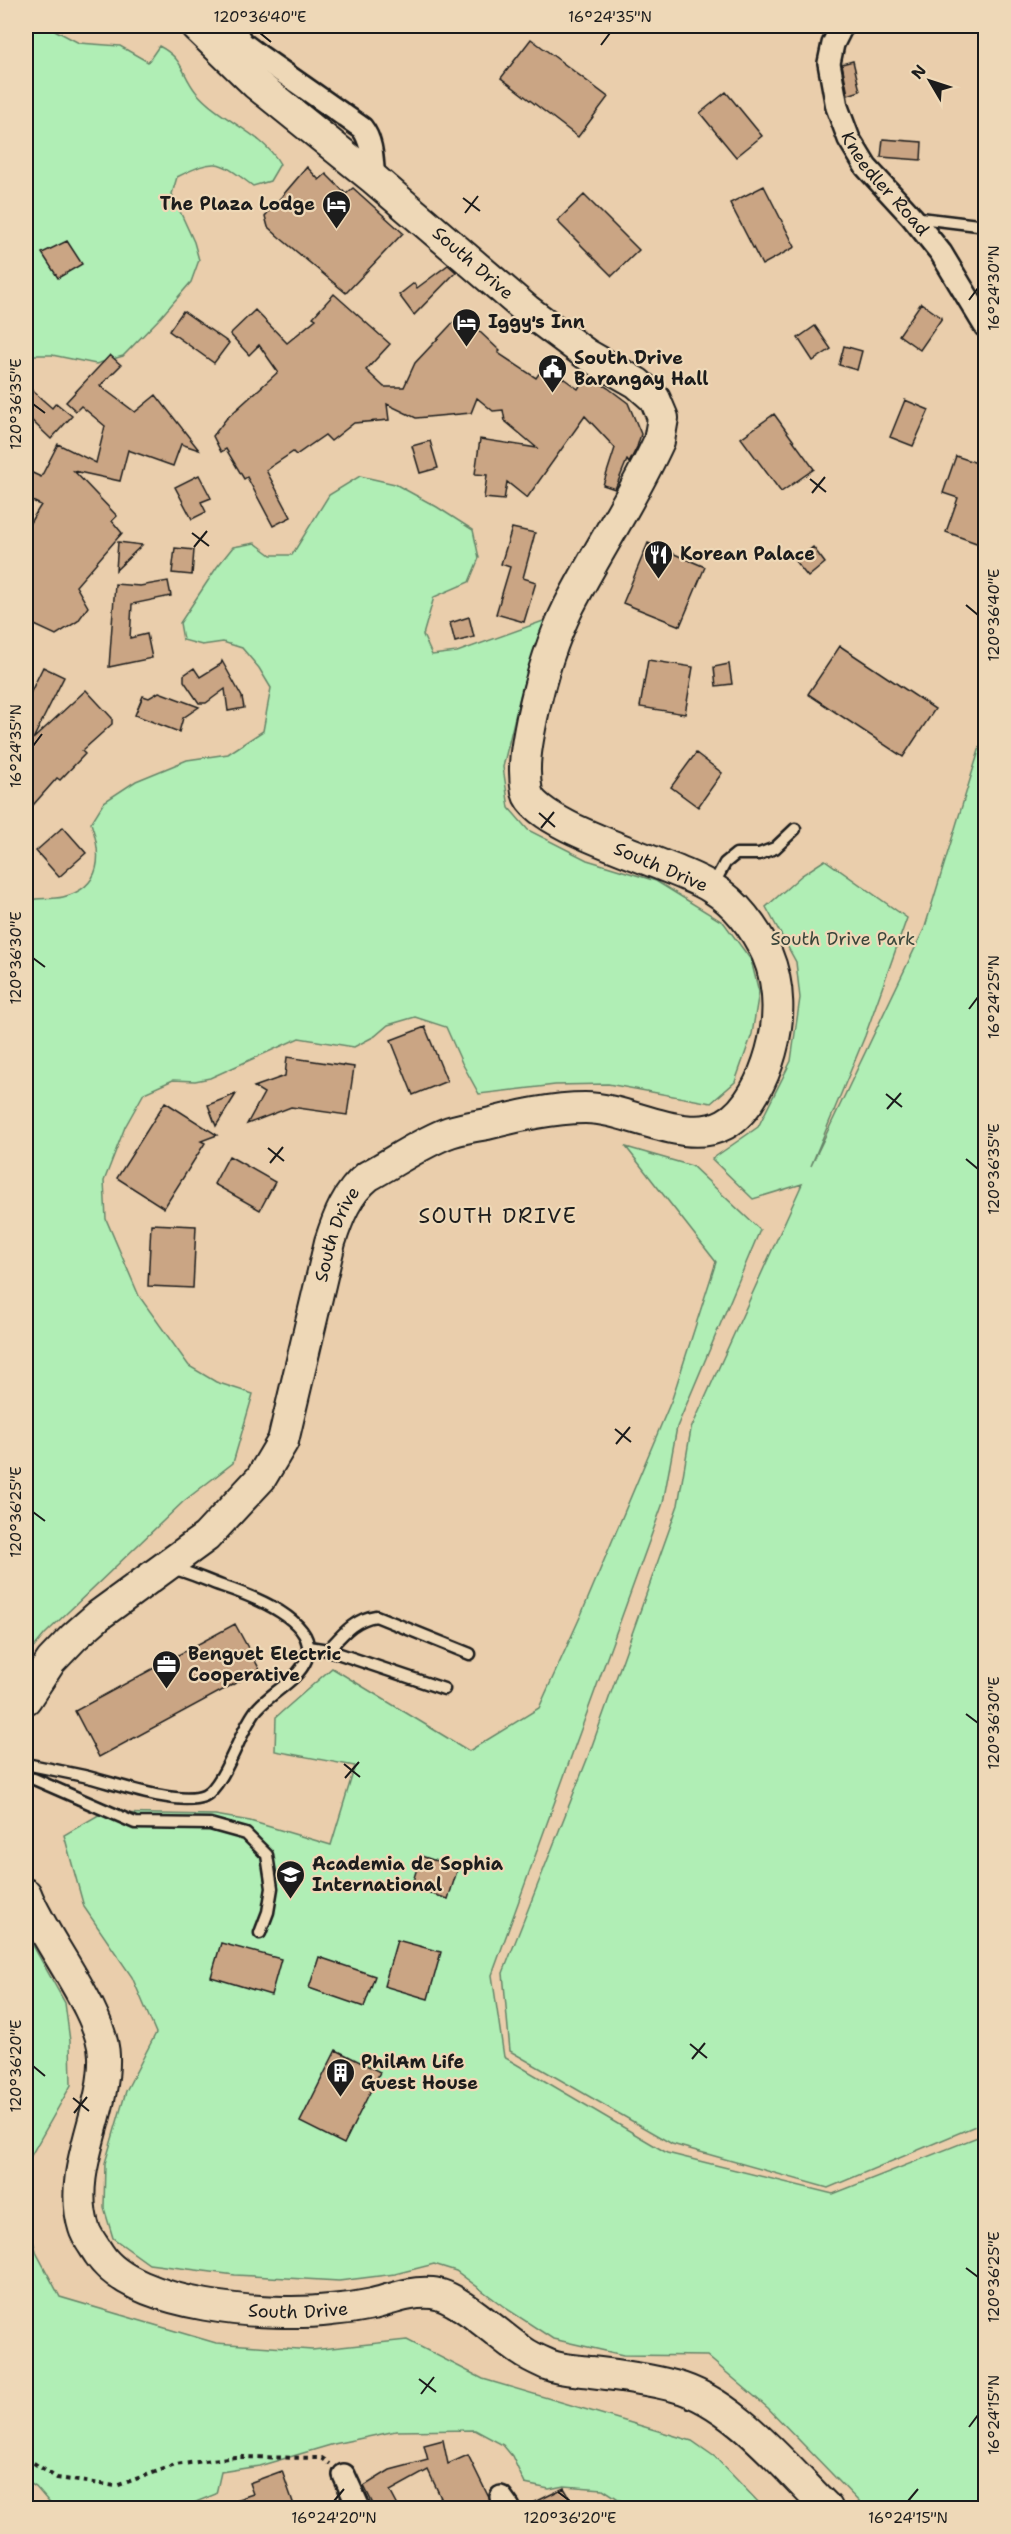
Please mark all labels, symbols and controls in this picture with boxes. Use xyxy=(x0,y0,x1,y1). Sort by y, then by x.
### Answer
text: 120°36'40"E xyxy=(214,7,307,27)
text: 16°24'35"N xyxy=(568,7,652,27)
north arrow xyxy=(900,51,960,111)
text: N xyxy=(907,60,931,83)
street label: Kneedler Road xyxy=(835,129,935,241)
hotel icon: The Plaza Lodge xyxy=(320,188,352,230)
place label: The Plaza Lodge xyxy=(160,192,315,216)
street label: South Drive xyxy=(427,221,519,305)
text: 16°24'30"N xyxy=(984,245,1004,331)
hotel icon: Iggy's Inn xyxy=(451,306,483,348)
place label: Iggy's Inn xyxy=(488,310,585,334)
place label: South Drive Barangay Hall xyxy=(574,346,708,391)
public building icon: South Drive Barangay Hall xyxy=(537,352,569,394)
text: 120°36'35"E xyxy=(6,358,26,450)
restaurant icon: Korean Palace xyxy=(643,538,675,580)
place label: Korean Palace xyxy=(680,542,815,566)
text: 120°36'40"E xyxy=(984,569,1004,662)
text: 16°24'35"N xyxy=(6,704,26,788)
street label: South Drive xyxy=(610,836,712,898)
text: 120°36'30"E xyxy=(6,911,26,1005)
park label: South Drive Park xyxy=(771,927,915,951)
text: 16°24'25"N xyxy=(984,955,1004,1039)
text: 120°36'35"E xyxy=(984,1123,1004,1215)
street label: South Drive xyxy=(309,1181,365,1284)
district label: SOUTH DRIVE xyxy=(419,1202,577,1230)
text: 120°36'25"E xyxy=(6,1466,26,1558)
place label: Benguet Electric Cooperative xyxy=(188,1642,341,1687)
office icon: Benguet Electric Cooperative xyxy=(151,1648,183,1690)
text: 120°36'30"E xyxy=(984,1676,1004,1770)
place label: Academia de Sophia International xyxy=(312,1852,504,1897)
school or university icon: Academia de Sophia International xyxy=(275,1858,307,1900)
text: 120°36'20"E xyxy=(6,2020,26,2112)
place label: PhilAm Life Guest House xyxy=(361,2050,478,2095)
building icon: PhilAm Life Guest House xyxy=(324,2056,356,2098)
text: 120°36'25"E xyxy=(984,2231,1004,2323)
street label: South Drive xyxy=(247,2296,349,2324)
text: 16°24'15"N xyxy=(984,2375,1004,2455)
text: 16°24'20"N xyxy=(291,2508,377,2528)
text: 120°36'20"E xyxy=(524,2508,616,2528)
text: 16°24'15"N xyxy=(868,2508,948,2528)

